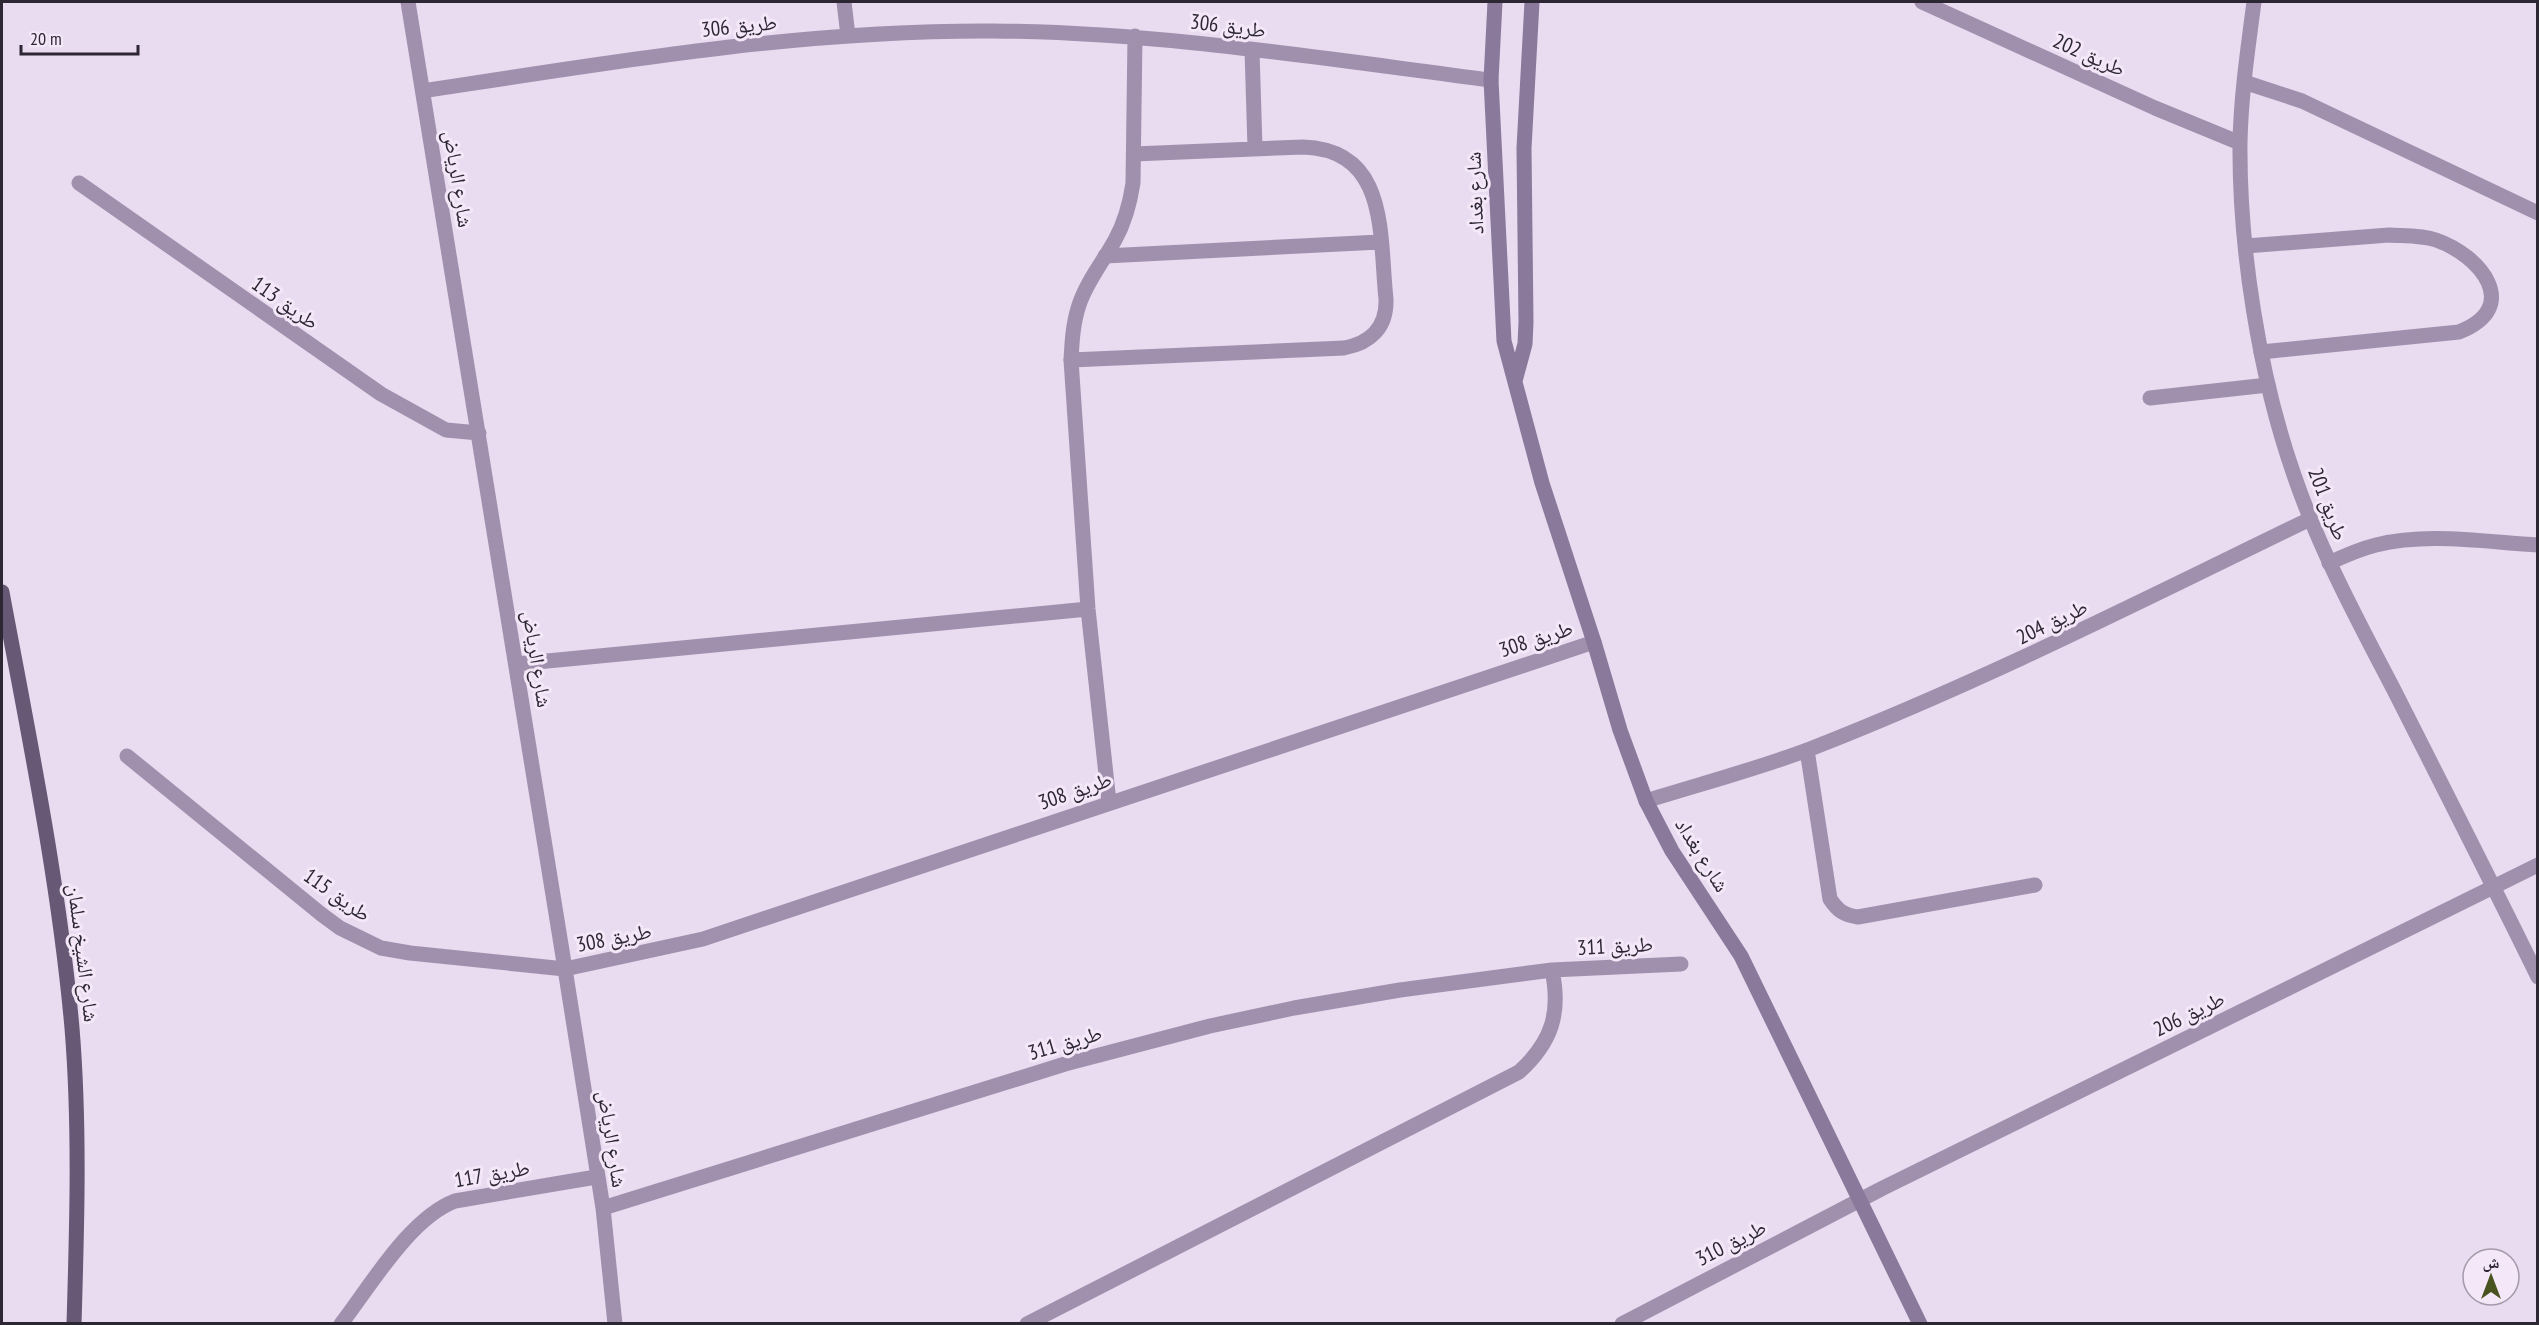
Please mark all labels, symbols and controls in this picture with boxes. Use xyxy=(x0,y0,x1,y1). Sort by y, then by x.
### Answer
street label: طريق 306 xyxy=(1189,7,1267,44)
street label: طريق 306 xyxy=(700,8,778,43)
scale bar xyxy=(21,18,138,56)
text: 20 m xyxy=(30,27,62,50)
street label: طريق 202 xyxy=(2049,27,2129,82)
street label: شارع الرياض xyxy=(438,128,479,229)
street label: شارع بغداد xyxy=(1460,151,1489,235)
street label: طريق 113 xyxy=(246,270,324,335)
street label: طريق 201 xyxy=(2302,464,2355,544)
street label: طريق 204 xyxy=(2012,593,2092,650)
street label: شارع الرياض xyxy=(517,608,558,709)
street label: طريق 308 xyxy=(1496,614,1576,663)
street label: طريق 308 xyxy=(1035,765,1115,816)
street label: شارع بغداد xyxy=(1669,813,1736,897)
street label: طريق 115 xyxy=(298,862,376,927)
street label: شارع الشيخ سلمان xyxy=(62,882,105,1024)
street label: طريق 308 xyxy=(574,917,654,958)
street label: طريق 311 xyxy=(1576,930,1654,961)
street label: طريق 206 xyxy=(2149,985,2229,1042)
street label: طريق 311 xyxy=(1025,1019,1105,1066)
street label: شارع الرياض xyxy=(592,1088,633,1189)
street label: طريق 117 xyxy=(452,1154,532,1193)
street label: طريق 310 xyxy=(1691,1213,1771,1272)
north arrow xyxy=(2461,1247,2521,1307)
text: ش xyxy=(2483,1252,2500,1272)

